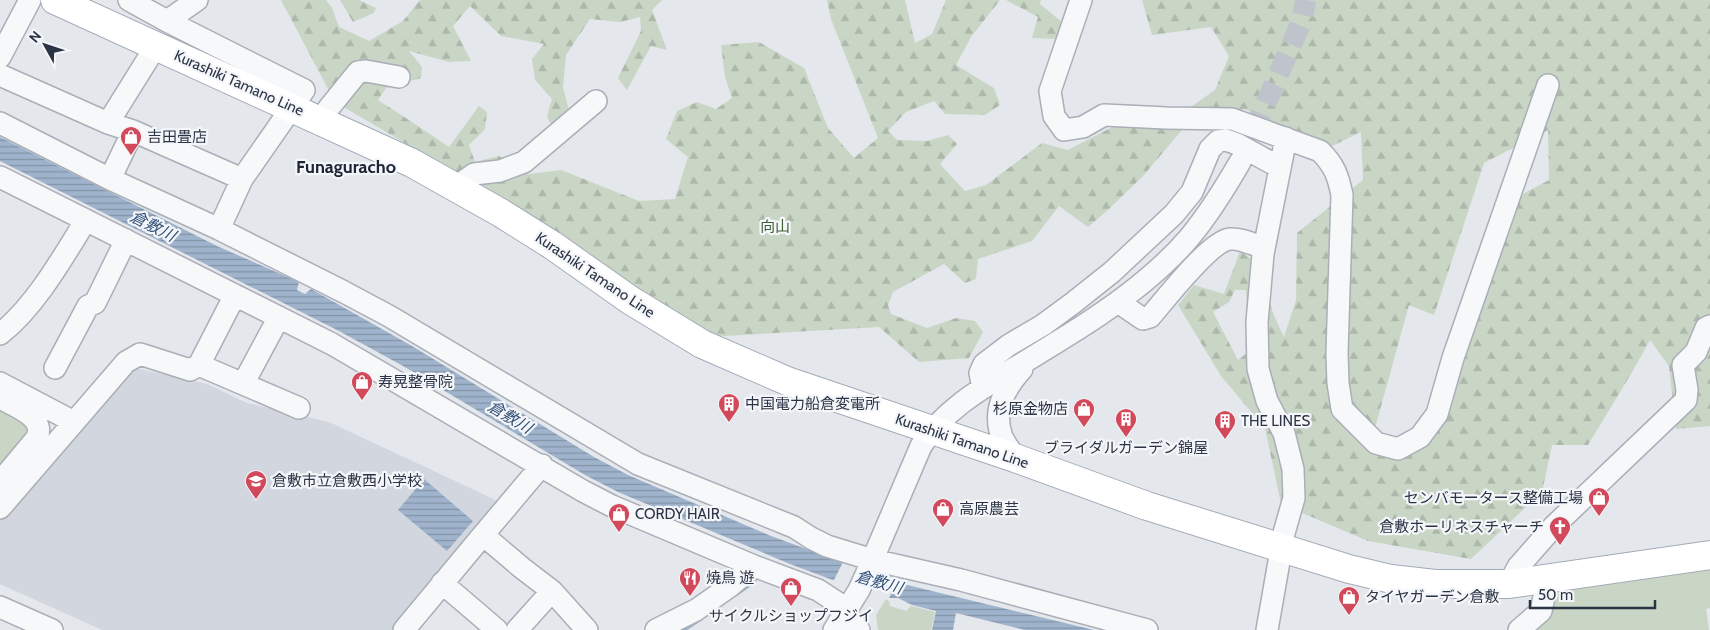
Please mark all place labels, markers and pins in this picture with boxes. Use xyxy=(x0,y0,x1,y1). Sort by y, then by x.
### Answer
shop icon: 吉田畳店 xyxy=(119,125,143,156)
place label: 吉田畳店 xyxy=(147,128,207,146)
shop icon: 寿晃整骨院 xyxy=(350,370,374,401)
place label: 寿晃整骨院 xyxy=(378,373,453,391)
building icon: 中国電力船倉変電所 xyxy=(717,392,741,423)
place label: 中国電力船倉変電所 xyxy=(745,395,880,413)
shop icon: 杉原金物店 xyxy=(1072,397,1096,428)
place label: 杉原金物店 xyxy=(993,400,1068,418)
building icon: ブライダルガーデン錦屋 xyxy=(1114,407,1138,438)
building icon: THE LINES xyxy=(1213,409,1237,440)
place label: THE LINES xyxy=(1241,412,1310,430)
place label: ブライダルガーデン錦屋 xyxy=(1044,439,1208,457)
school or university icon: 倉敷市立倉敷西小学校 xyxy=(244,469,268,500)
place label: 倉敷市立倉敷西小学校 xyxy=(272,472,422,490)
shop icon: センバモータース整備工場 xyxy=(1587,486,1611,517)
place label: センバモータース整備工場 xyxy=(1404,489,1583,507)
shop icon: 高原農芸 xyxy=(931,497,955,528)
place label: 高原農芸 xyxy=(959,500,1019,518)
shop icon: CORDY HAIR xyxy=(607,502,631,533)
place label: CORDY HAIR xyxy=(635,505,720,523)
church icon: 倉敷ホーリネスチャーチ xyxy=(1548,515,1572,546)
place label: 倉敷ホーリネスチャーチ xyxy=(1379,518,1544,536)
restaurant icon: 焼鳥 遊 xyxy=(678,566,702,597)
place label: 焼鳥 遊 xyxy=(706,569,754,587)
shop icon: サイクルショップフジイ xyxy=(779,576,803,607)
shop icon: タイヤガーデン倉敷 xyxy=(1337,585,1361,616)
place label: タイヤガーデン倉敷 xyxy=(1365,588,1500,606)
place label: サイクルショップフジイ xyxy=(709,607,873,625)

